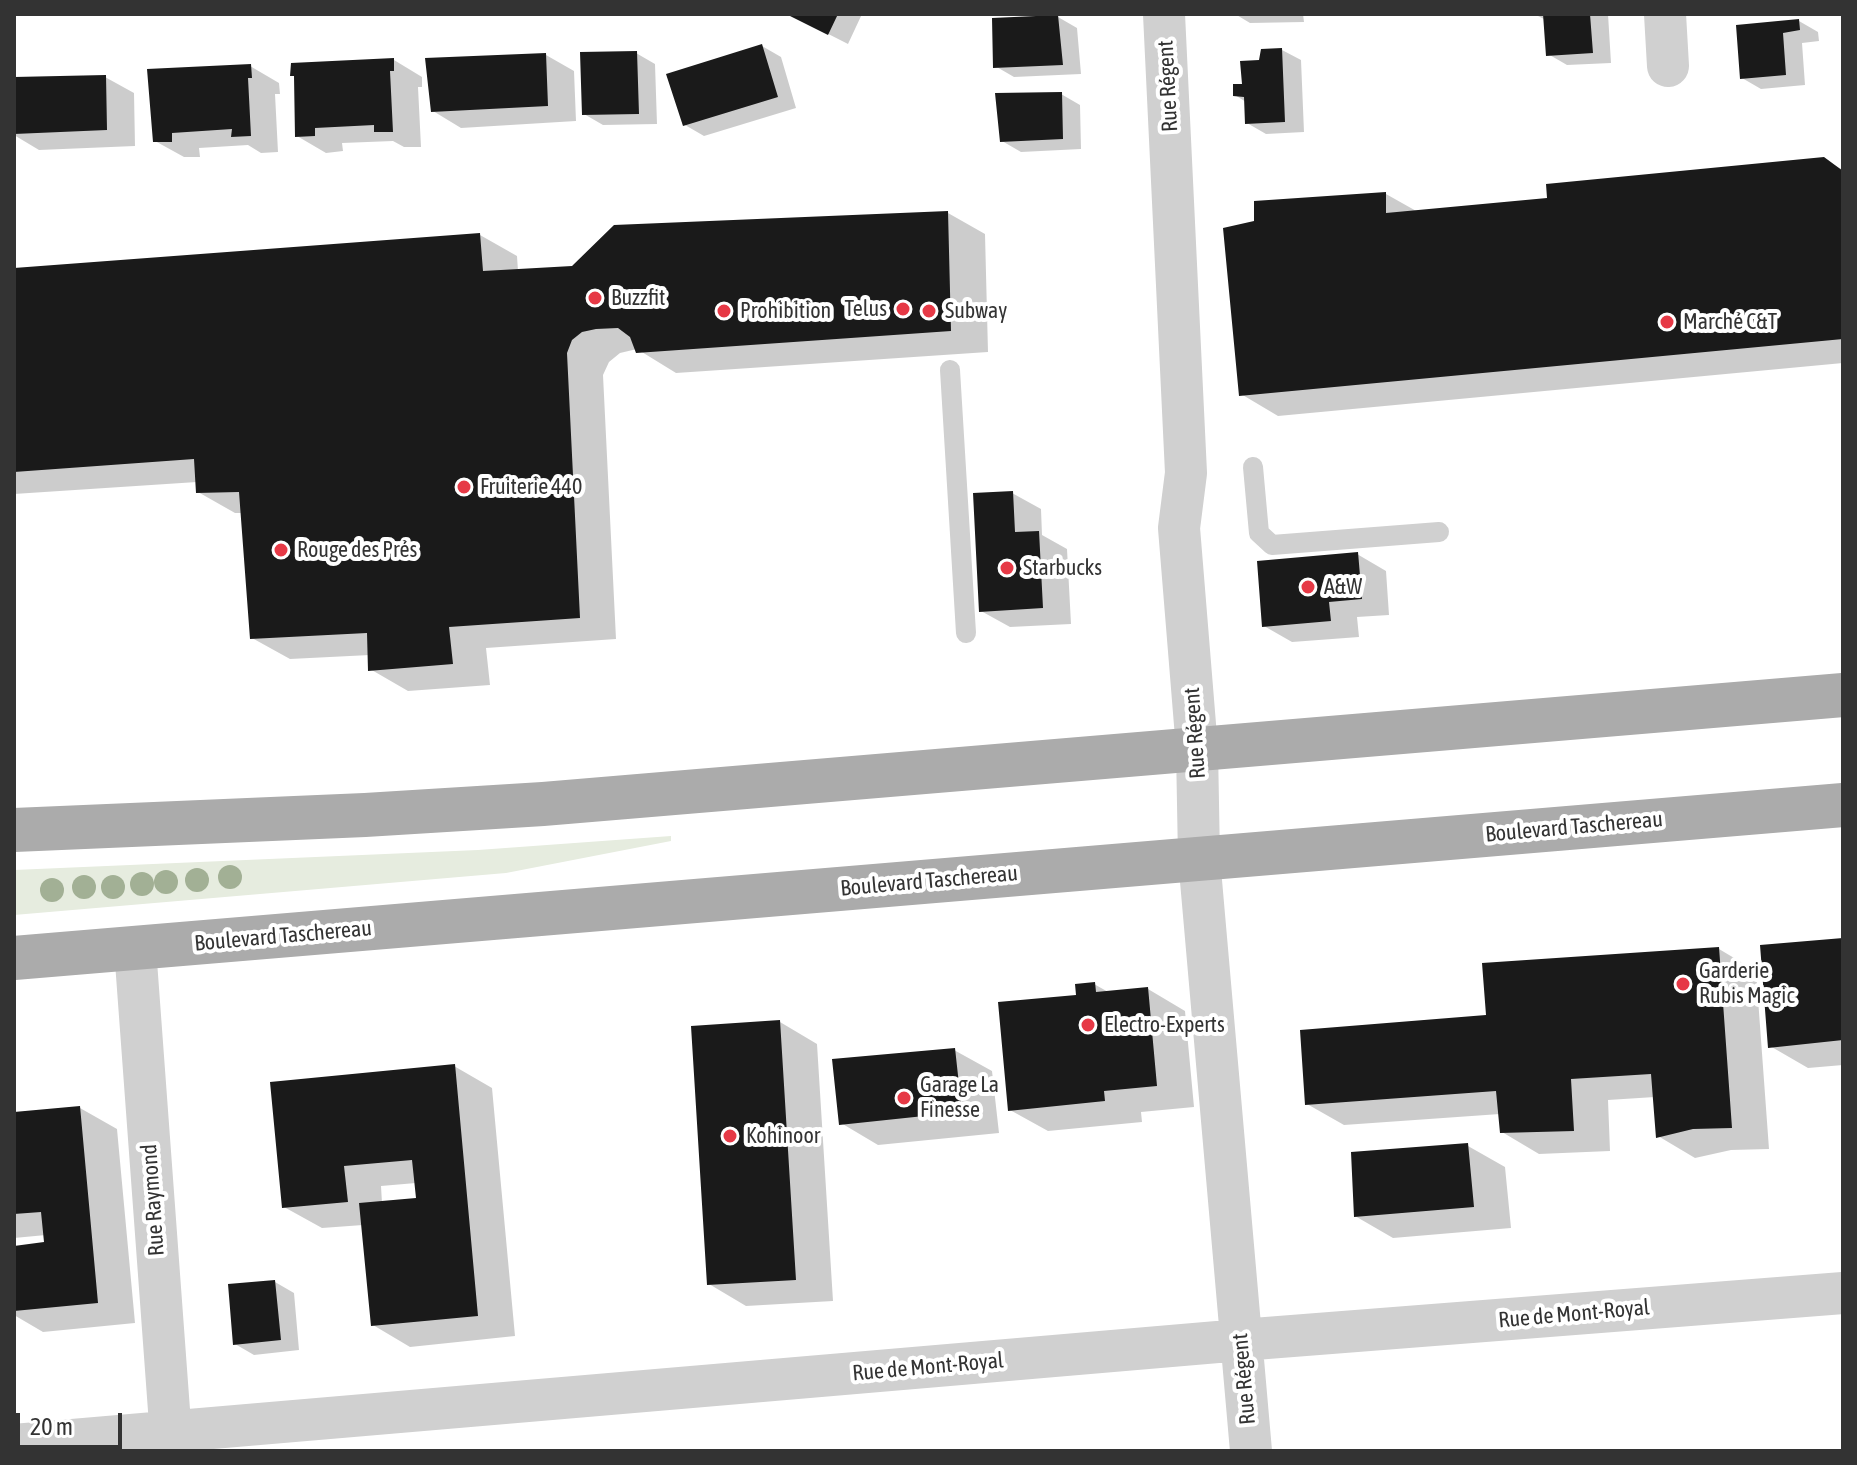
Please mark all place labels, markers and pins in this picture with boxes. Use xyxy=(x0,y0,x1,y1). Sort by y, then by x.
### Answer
place label: Buzzfit xyxy=(611,285,665,311)
marker: Buzzfit xyxy=(586,289,604,307)
place label: Telus xyxy=(844,296,887,322)
place label: Prohibition xyxy=(740,298,831,324)
place label: Subway xyxy=(945,298,1007,324)
marker: Telus xyxy=(894,300,912,318)
marker: Prohibition xyxy=(715,302,733,320)
marker: Subway xyxy=(920,302,938,320)
place label: Marché C&T xyxy=(1683,309,1777,335)
marker: Marché C&T xyxy=(1658,313,1676,331)
place label: Fruiterie 440 xyxy=(480,474,582,500)
marker: Fruiterie 440 xyxy=(455,478,473,496)
place label: Rouge des Prés xyxy=(297,537,417,563)
marker: Rouge des Prés xyxy=(272,541,290,559)
place label: Starbucks xyxy=(1023,555,1102,581)
marker: Starbucks xyxy=(998,559,1016,577)
place label: A&W xyxy=(1324,574,1362,600)
marker: A&W xyxy=(1299,578,1317,596)
place label: Garderie Rubis Magic xyxy=(1699,958,1795,1010)
marker: Garderie Rubis Magic xyxy=(1674,975,1692,993)
place label: Electro-Experts xyxy=(1104,1012,1225,1038)
marker: Electro-Experts xyxy=(1079,1016,1097,1034)
place label: Garage La Finesse xyxy=(920,1072,999,1124)
marker: Garage La Finesse xyxy=(895,1089,913,1107)
place label: Kohinoor xyxy=(746,1123,820,1149)
marker: Kohinoor xyxy=(721,1127,739,1145)

